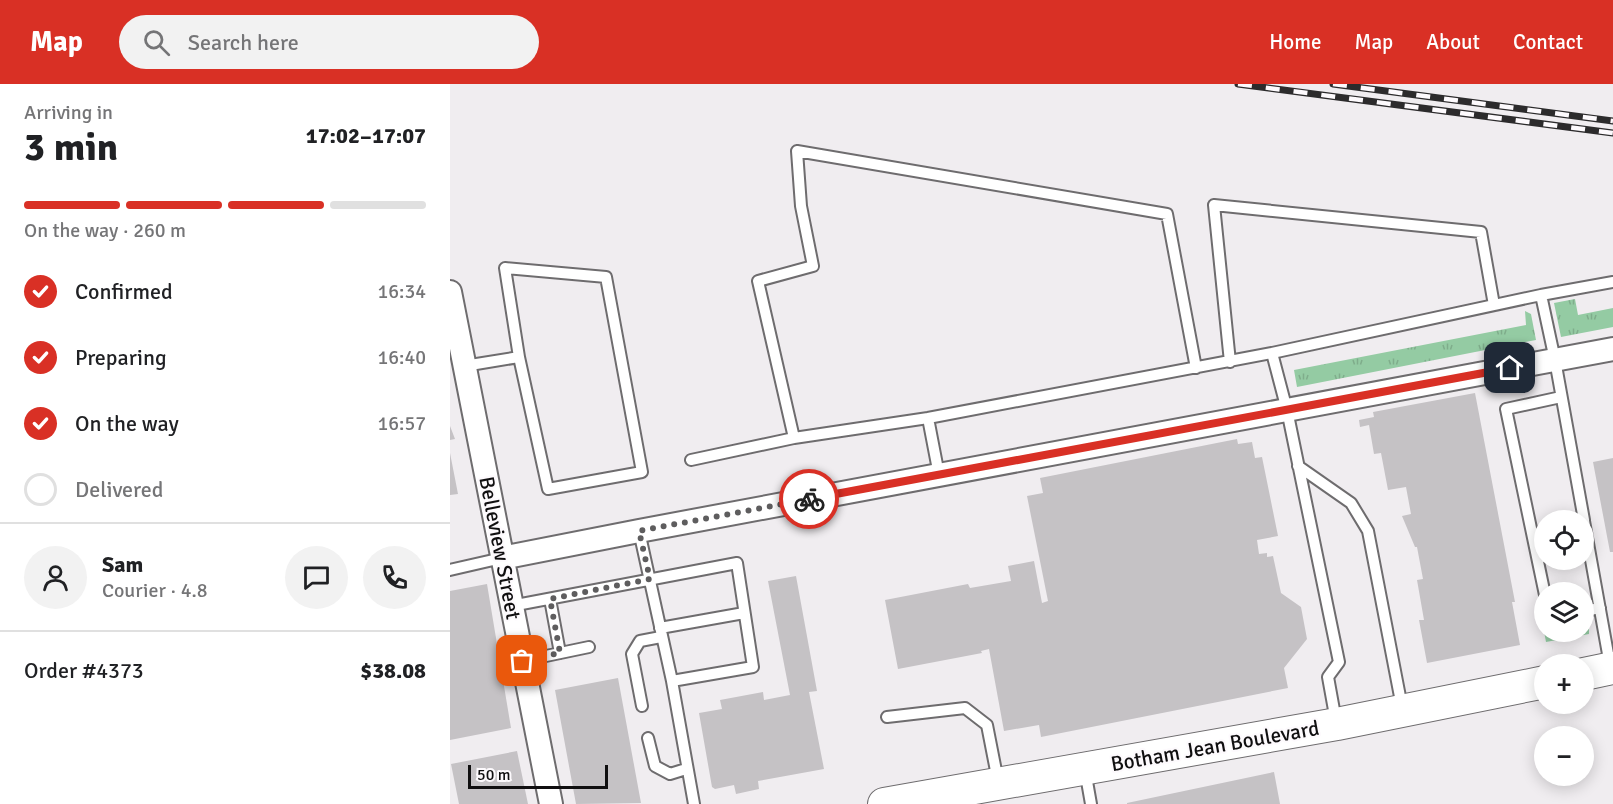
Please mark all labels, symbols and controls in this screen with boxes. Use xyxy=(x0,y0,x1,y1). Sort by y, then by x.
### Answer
search box xyxy=(119,15,539,69)
text: Map xyxy=(30,25,83,59)
icon: search xyxy=(140,26,173,59)
text: Search here xyxy=(188,29,299,56)
text: Home xyxy=(1269,29,1322,55)
text: Map xyxy=(1355,29,1393,55)
text: About xyxy=(1426,29,1480,55)
text: Contact xyxy=(1513,29,1583,55)
text: Arriving in xyxy=(24,100,113,125)
text: 17:02–17:07 xyxy=(306,122,426,149)
text: 3 min xyxy=(24,123,118,171)
text: On the way · 260 m xyxy=(24,218,186,243)
icon: check xyxy=(24,275,57,308)
text: Confirmed xyxy=(75,278,173,305)
text: 16:34 xyxy=(377,279,426,304)
icon: check xyxy=(24,341,57,374)
pin xyxy=(1484,342,1535,393)
text: Preparing xyxy=(75,344,167,371)
text: 16:40 xyxy=(377,345,426,370)
icon: home xyxy=(1493,351,1526,384)
icon: check xyxy=(24,407,57,440)
text: On the way xyxy=(75,410,179,437)
text: 16:57 xyxy=(377,411,426,436)
courier xyxy=(779,469,839,529)
street label: Belleview Street xyxy=(473,474,527,622)
text: Delivered xyxy=(75,476,163,503)
icon: bike xyxy=(793,483,826,516)
map controls xyxy=(1534,510,1594,786)
button: locate xyxy=(1534,510,1594,570)
button: person xyxy=(24,546,87,609)
button: chat xyxy=(285,546,348,609)
button: phone xyxy=(363,546,426,609)
text: Sam xyxy=(102,551,143,578)
text: Courier · 4.8 xyxy=(102,578,208,603)
button: layers xyxy=(1534,582,1594,642)
pin xyxy=(496,635,547,686)
icon: bag xyxy=(505,644,538,677)
button: + xyxy=(1534,654,1594,714)
text: Order #4373 xyxy=(24,657,144,684)
text: $38.08 xyxy=(360,657,426,684)
street label: Botham Jean Boulevard xyxy=(1109,715,1321,777)
button: − xyxy=(1534,726,1594,786)
scale bar xyxy=(468,762,608,790)
text: 50 m xyxy=(477,765,511,785)

